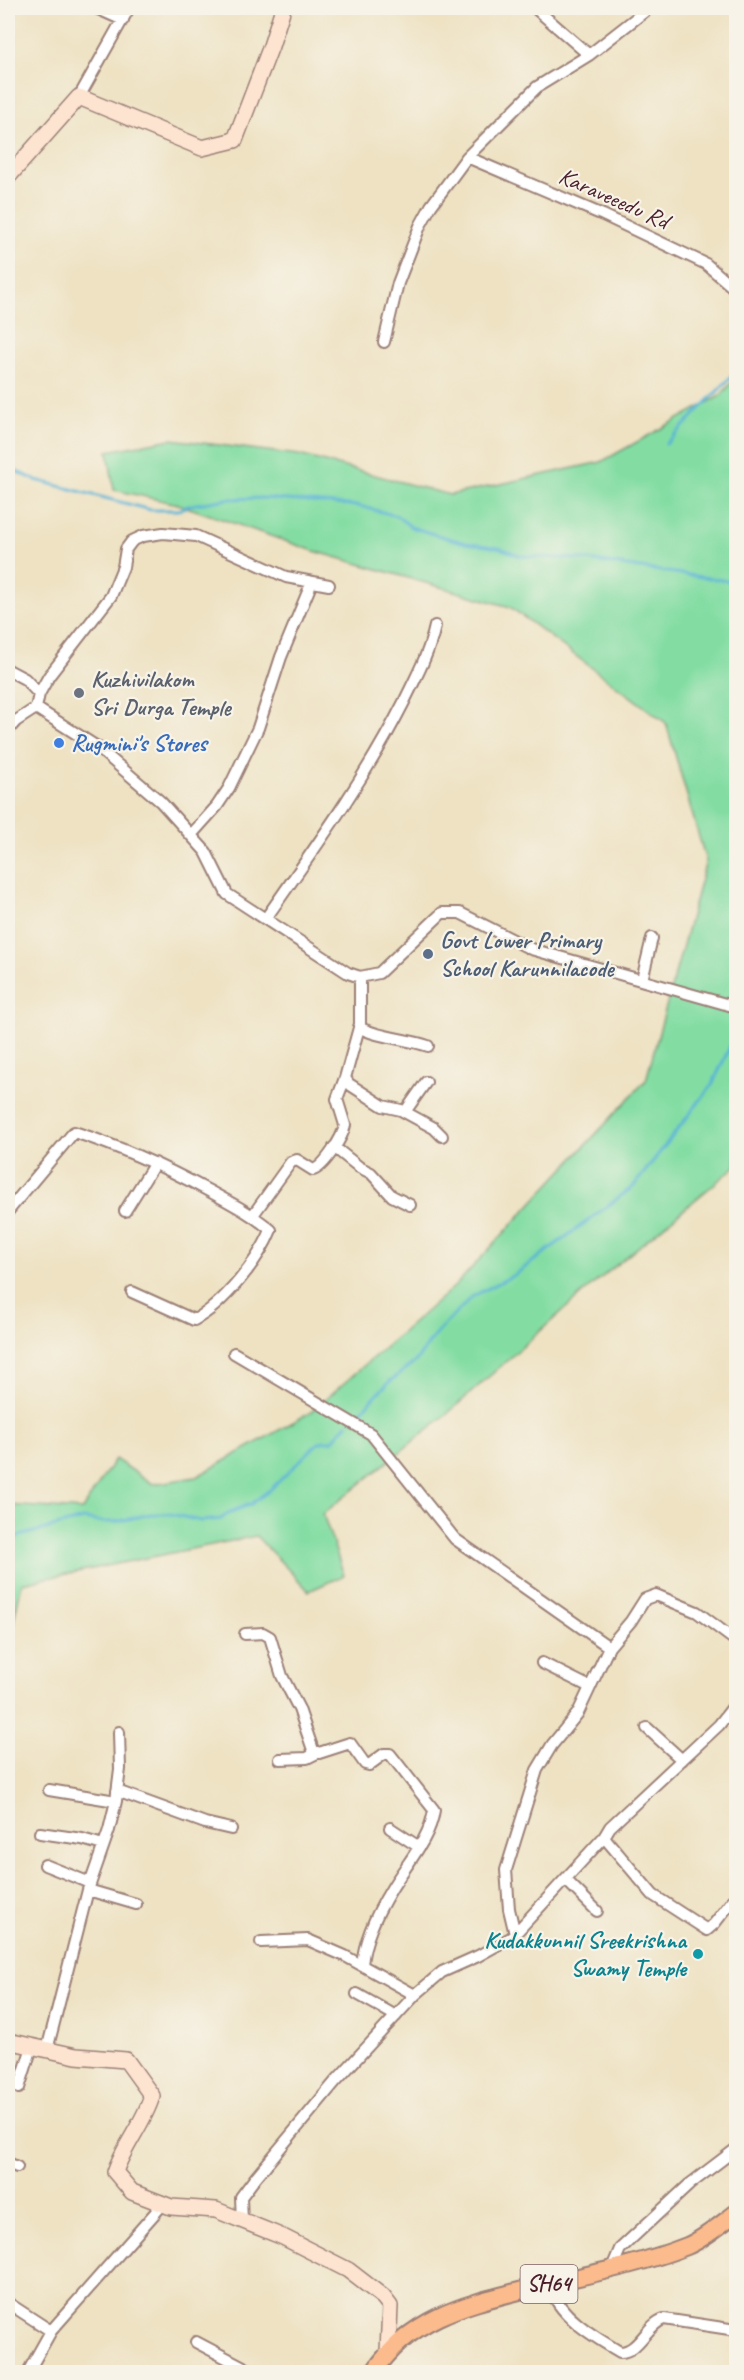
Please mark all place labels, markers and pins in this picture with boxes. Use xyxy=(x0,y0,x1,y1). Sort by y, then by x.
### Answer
place label: Kuzhivilakom Sri Durga Temple xyxy=(91,664,232,722)
marker: Kuzhivilakom Sri Durga Temple xyxy=(72,686,86,700)
place label: Rugmini's Stores xyxy=(71,728,209,758)
marker: Rugmini's Stores xyxy=(52,736,66,750)
place label: Govt Lower Primary School Karunnilacode xyxy=(440,925,616,983)
marker: Govt Lower Primary School Karunnilacode xyxy=(421,947,435,961)
place label: Kudakkunnil Sreekrishna Swamy Temple xyxy=(484,1925,688,1983)
marker: Kudakkunnil Sreekrishna Swamy Temple xyxy=(691,1947,705,1961)

